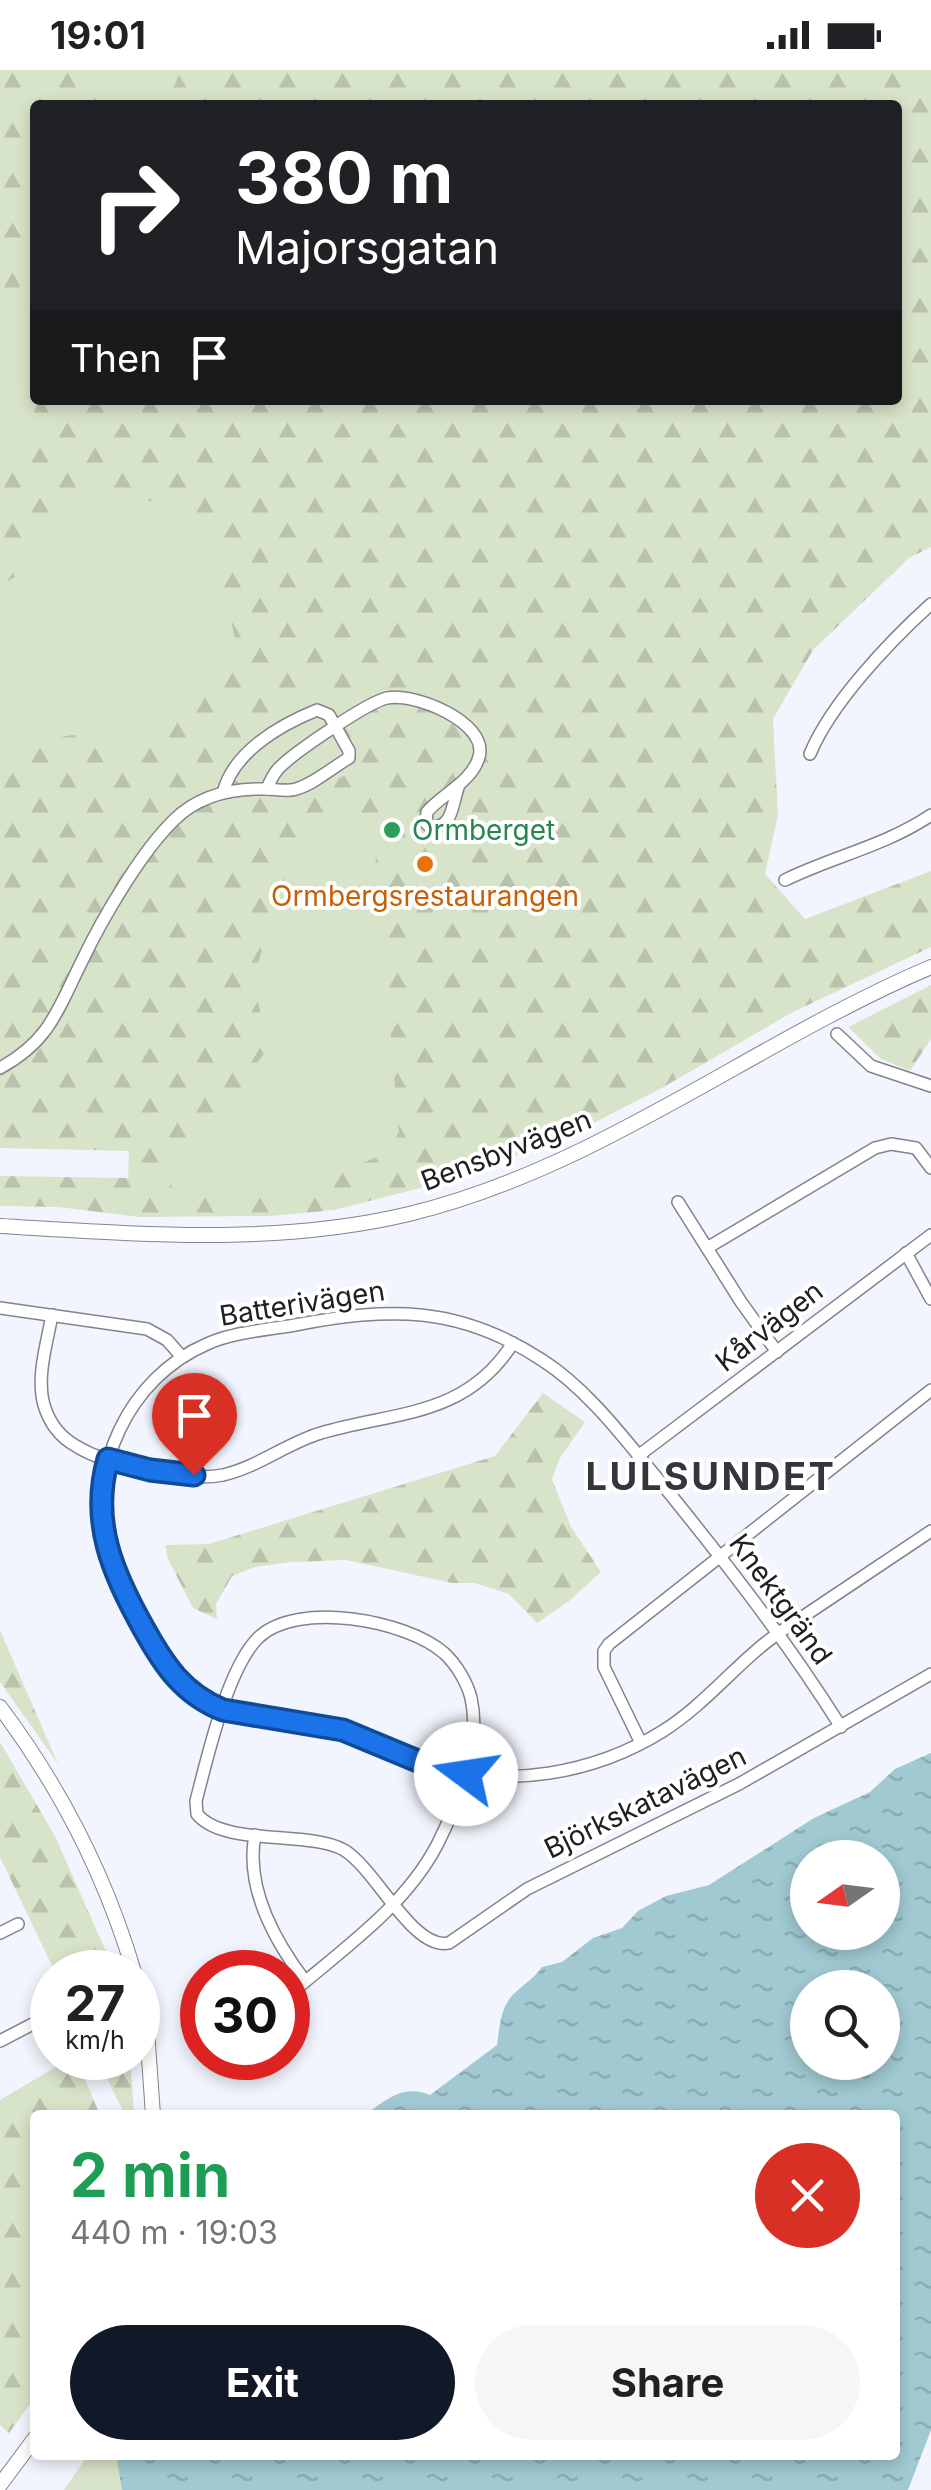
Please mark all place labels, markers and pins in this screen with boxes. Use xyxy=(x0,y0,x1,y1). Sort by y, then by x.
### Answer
place label: Ormberget xyxy=(412,813,555,847)
marker: Ormberget xyxy=(381,819,403,841)
marker: Ormbergsrestaurangen xyxy=(414,853,436,875)
place label: Ormbergsrestaurangen xyxy=(271,879,579,913)
pin xyxy=(152,1373,237,1476)

